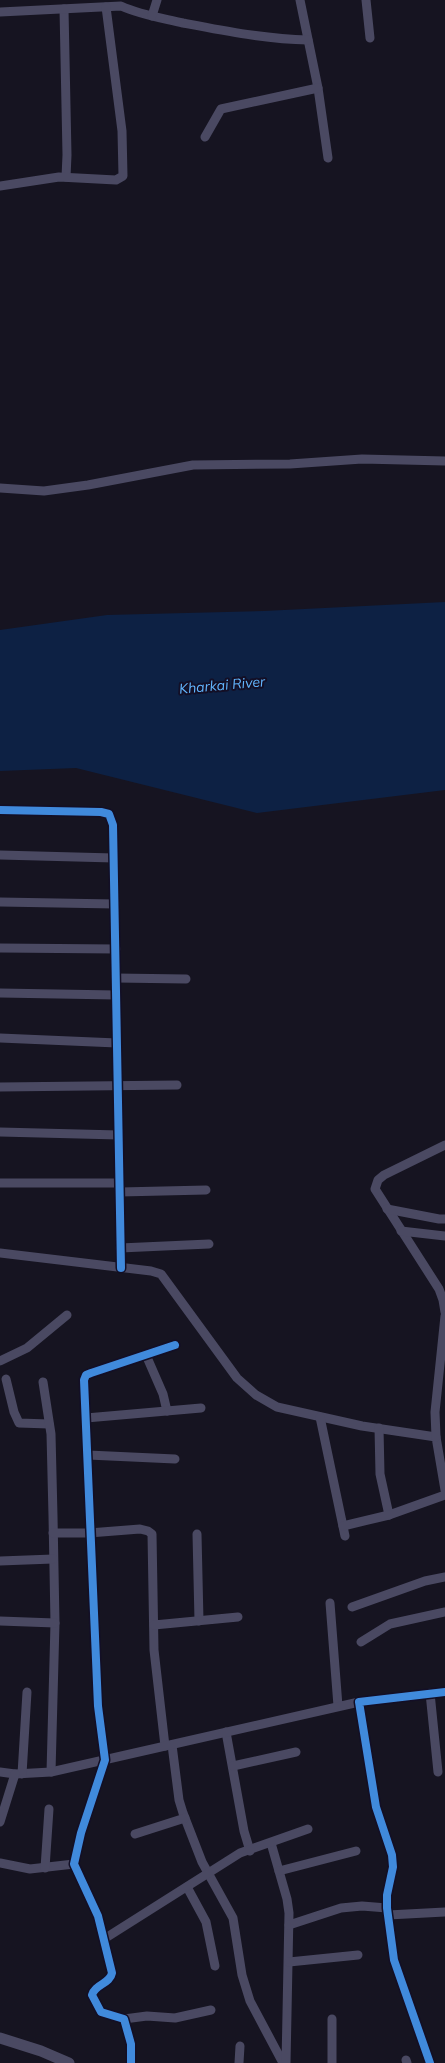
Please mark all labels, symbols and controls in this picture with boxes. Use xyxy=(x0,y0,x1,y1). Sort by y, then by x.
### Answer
water label: Kharkai River xyxy=(178,672,267,698)

